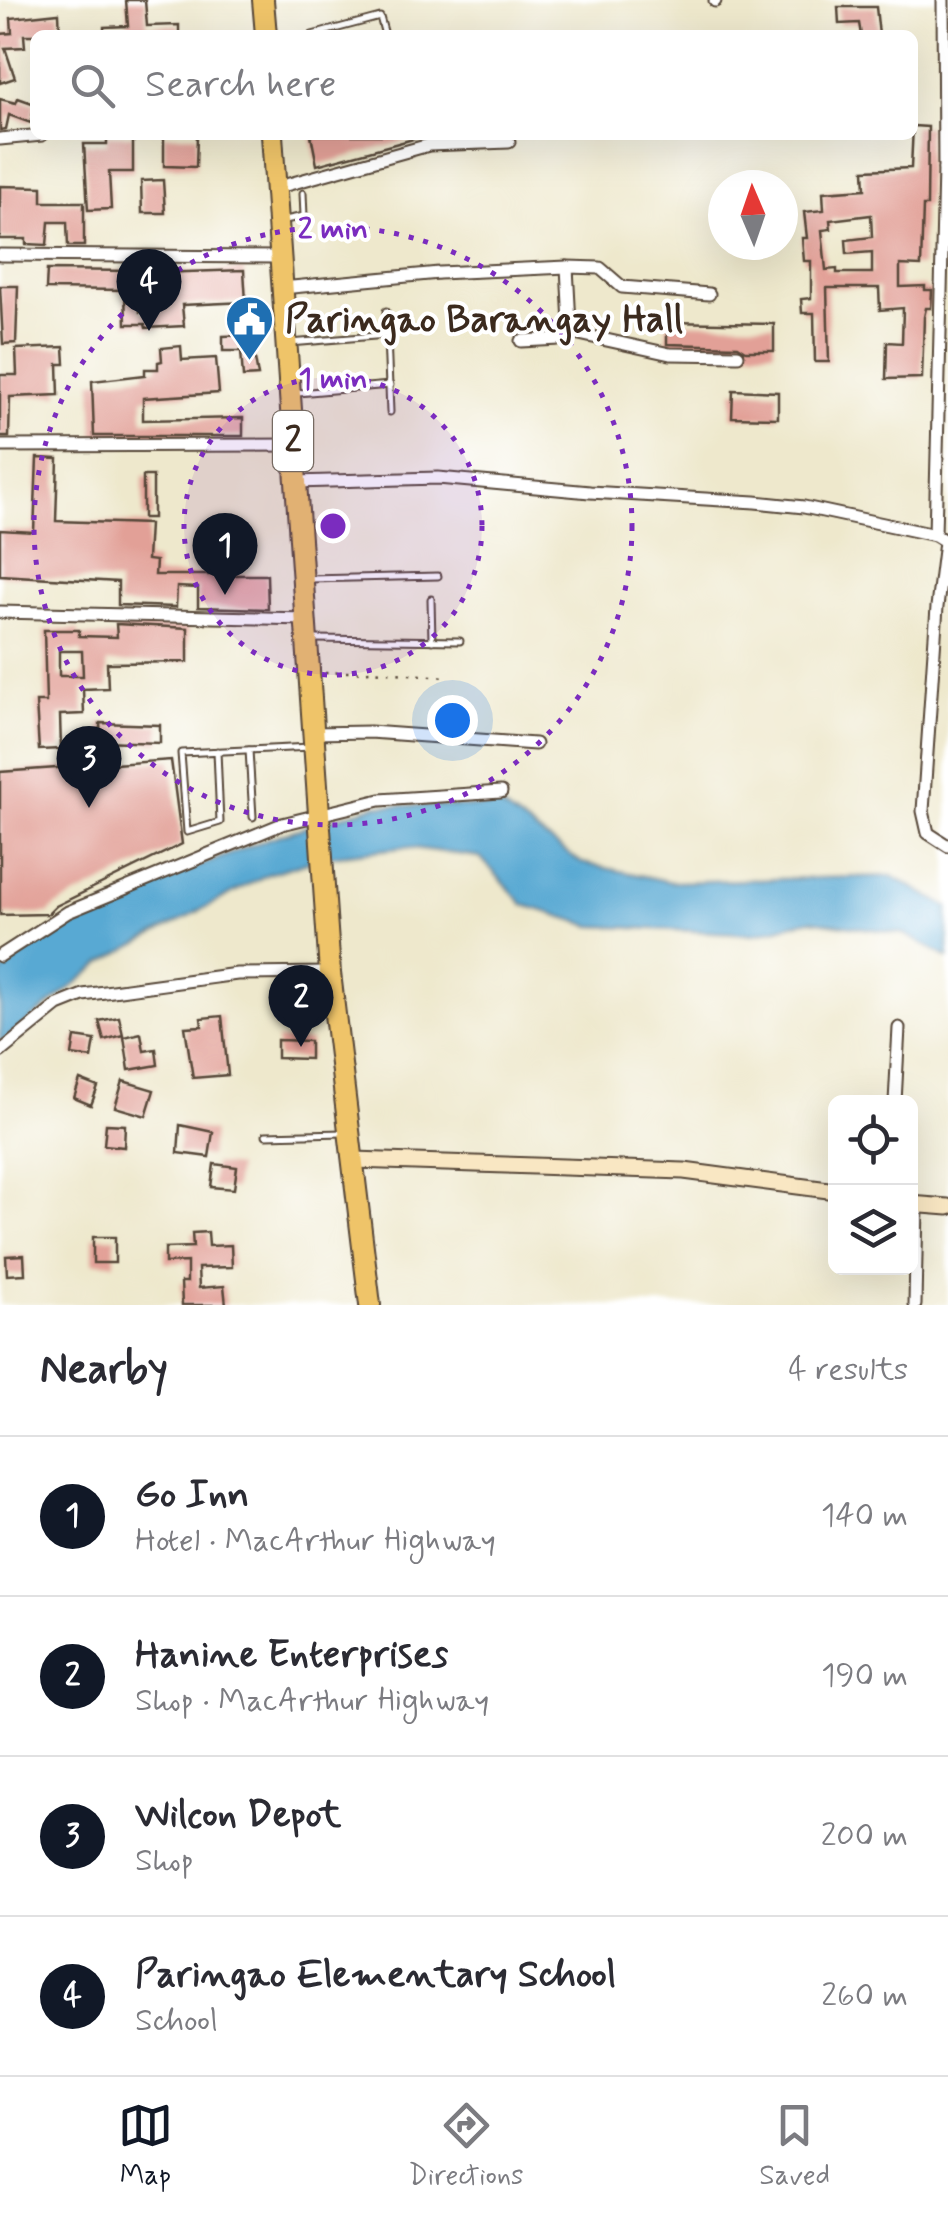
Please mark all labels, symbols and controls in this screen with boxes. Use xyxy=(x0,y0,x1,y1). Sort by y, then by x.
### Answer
search box xyxy=(30,30,918,140)
icon: search xyxy=(65,58,120,113)
text: Search here xyxy=(145,61,336,110)
north arrow xyxy=(708,170,798,260)
text: 2 min xyxy=(298,210,368,249)
pin: 4 xyxy=(116,248,182,331)
public building icon: Paringao Barangay Hall xyxy=(224,294,276,362)
place label: Paringao Barangay Hall xyxy=(285,296,683,346)
text: 1 min xyxy=(298,360,368,399)
road number: 2 xyxy=(273,411,313,471)
centre of rings xyxy=(315,508,351,544)
pin: 1 xyxy=(192,512,258,595)
your location xyxy=(427,695,478,746)
pin: 3 xyxy=(56,726,122,808)
pin: 2 xyxy=(268,964,334,1047)
map controls xyxy=(828,1095,918,1275)
button: locate xyxy=(828,1095,918,1185)
button: layers xyxy=(828,1185,918,1275)
text: Nearby xyxy=(40,1343,168,1398)
text: 4 results xyxy=(788,1349,908,1391)
text: Go Inn xyxy=(135,1471,249,1520)
text: 1 xyxy=(65,1495,80,1537)
text: 140 m xyxy=(821,1495,908,1537)
text: Hotel · MacArthur Highway xyxy=(135,1520,496,1562)
text: Hanine Enterprises xyxy=(135,1631,448,1680)
text: 2 xyxy=(65,1655,80,1697)
text: 190 m xyxy=(821,1655,908,1697)
text: Shop · MacArthur Highway xyxy=(135,1680,489,1722)
text: Wilcon Depot xyxy=(135,1791,341,1840)
text: 3 xyxy=(65,1815,80,1857)
text: 200 m xyxy=(821,1815,908,1857)
text: Shop xyxy=(135,1840,194,1882)
text: Paringao Elementary School xyxy=(135,1951,616,2000)
text: 4 xyxy=(63,1975,82,2017)
text: 260 m xyxy=(821,1975,908,2017)
text: School xyxy=(135,2000,218,2042)
tab: Map xyxy=(118,2098,173,2195)
tab: Directions xyxy=(409,2098,524,2195)
tab: Saved xyxy=(759,2098,830,2195)

